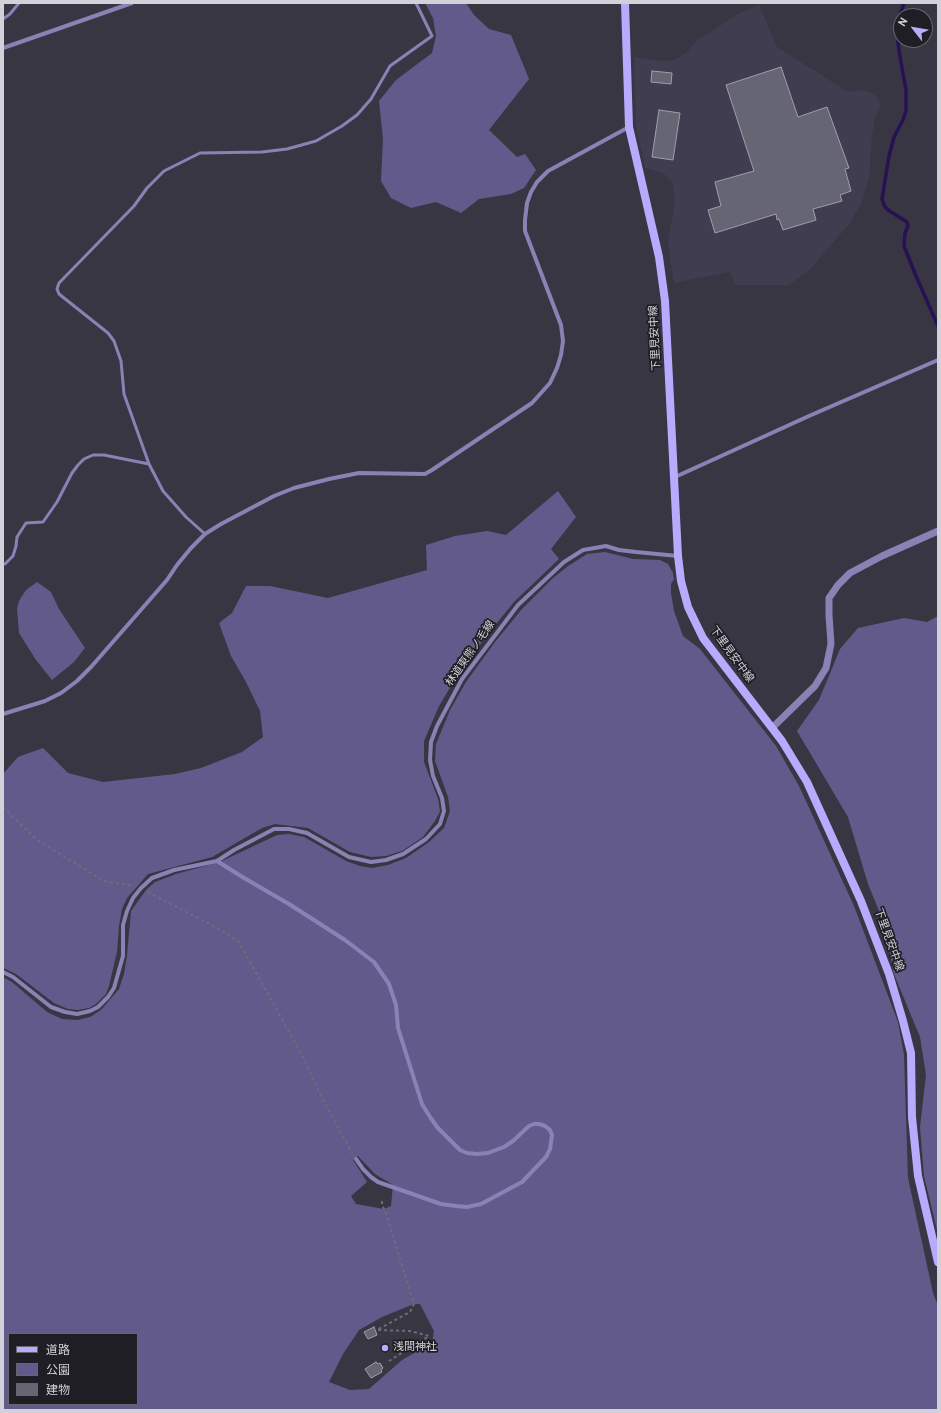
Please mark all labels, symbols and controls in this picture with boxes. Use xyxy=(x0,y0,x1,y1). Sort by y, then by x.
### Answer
north arrow xyxy=(893,8,933,48)
text: N xyxy=(896,15,912,29)
street label: 下里見安中線 xyxy=(648,305,664,371)
street label: 林道東熊ノ毛線 xyxy=(444,619,498,689)
street label: 下里見安中線 xyxy=(706,624,756,686)
street label: 下里見安中線 xyxy=(871,907,905,973)
legend xyxy=(8,1333,138,1405)
place label: 浅間神社 xyxy=(393,1341,437,1355)
text: 道路 xyxy=(46,1343,70,1359)
marker: 浅間神社 xyxy=(380,1343,390,1353)
text: 公園 xyxy=(46,1363,70,1379)
text: 建物 xyxy=(46,1383,70,1399)

